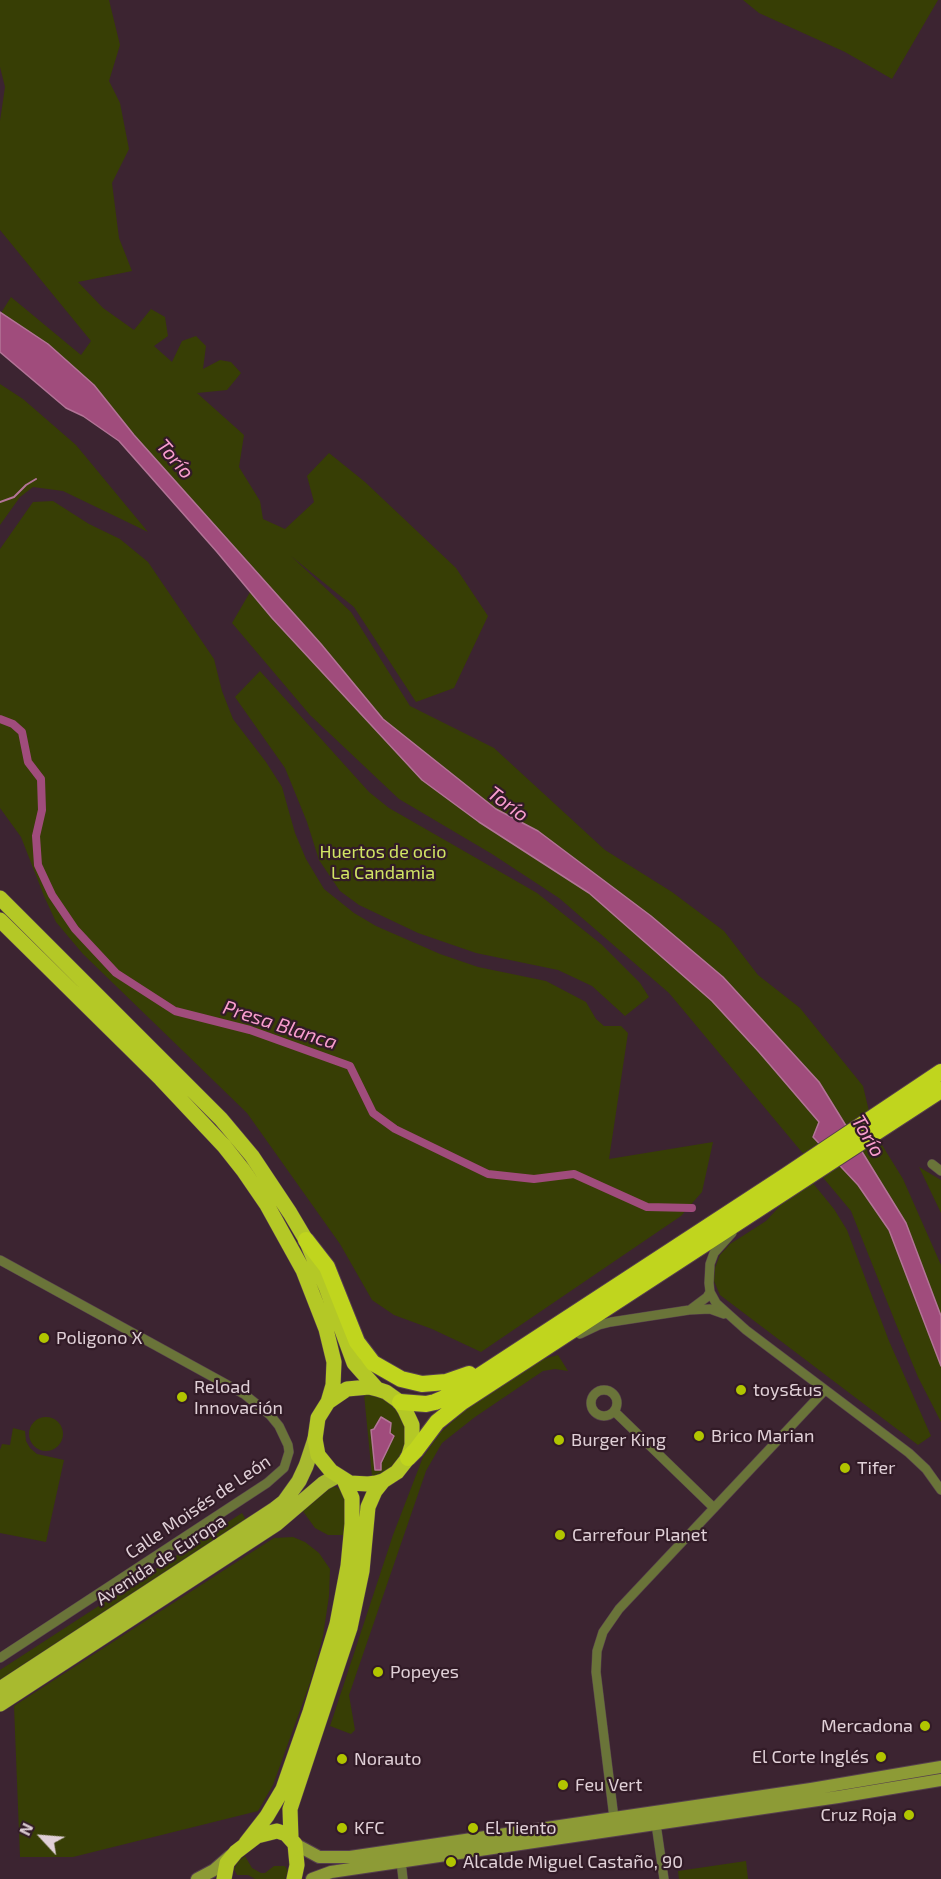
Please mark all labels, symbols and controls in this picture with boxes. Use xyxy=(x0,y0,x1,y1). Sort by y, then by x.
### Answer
water label: Torío xyxy=(151,434,199,484)
water label: Torío xyxy=(483,781,533,827)
park label: Huertos de ocio La Candamia xyxy=(319,841,447,884)
water label: Presa Blanca xyxy=(220,995,340,1055)
water label: Torío xyxy=(846,1111,890,1161)
place label: Poligono X xyxy=(56,1327,142,1349)
marker: Poligono X xyxy=(37,1331,51,1345)
place label: Reload Innovación xyxy=(194,1376,283,1418)
place label: toys&us xyxy=(753,1379,822,1401)
marker: toys&us xyxy=(734,1383,748,1397)
marker: Reload Innovación xyxy=(175,1390,189,1404)
place label: Brico Marian xyxy=(711,1425,814,1447)
place label: Burger King xyxy=(571,1429,666,1451)
marker: Brico Marian xyxy=(692,1429,706,1443)
marker: Burger King xyxy=(552,1433,566,1447)
street label: Calle Moisés de León xyxy=(121,1450,275,1564)
place label: Tifer xyxy=(857,1457,896,1479)
marker: Tifer xyxy=(838,1461,852,1475)
street label: Avenida de Europa xyxy=(92,1510,230,1610)
place label: Carrefour Planet xyxy=(572,1524,707,1546)
marker: Carrefour Planet xyxy=(553,1528,567,1542)
place label: Popeyes xyxy=(390,1661,459,1683)
marker: Popeyes xyxy=(371,1665,385,1679)
place label: Mercadona xyxy=(821,1715,913,1737)
marker: Mercadona xyxy=(918,1719,932,1733)
place label: El Corte Inglés xyxy=(752,1746,869,1768)
place label: Norauto xyxy=(354,1748,421,1770)
marker: El Corte Inglés xyxy=(874,1750,888,1764)
marker: Norauto xyxy=(335,1752,349,1766)
place label: Feu Vert xyxy=(575,1774,642,1796)
marker: Feu Vert xyxy=(556,1778,570,1792)
place label: Cruz Roja xyxy=(820,1804,897,1826)
north arrow xyxy=(12,1807,72,1867)
marker: Cruz Roja xyxy=(902,1808,916,1822)
place label: KFC xyxy=(354,1817,384,1839)
place label: El Tiento xyxy=(485,1817,557,1839)
text: N xyxy=(14,1820,36,1838)
marker: KFC xyxy=(335,1821,349,1835)
marker: El Tiento xyxy=(466,1821,480,1835)
place label: Alcalde Miguel Castaño, 90 xyxy=(463,1851,683,1873)
marker: Alcalde Miguel Castaño, 90 xyxy=(444,1855,458,1869)

